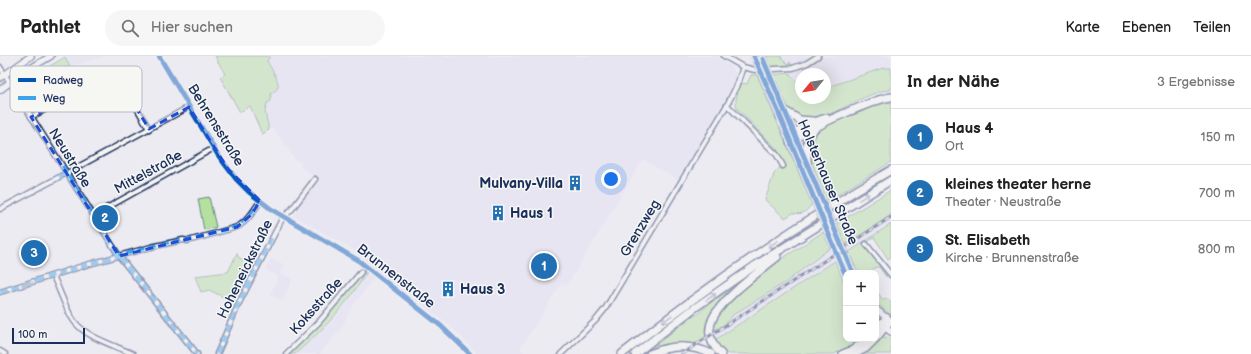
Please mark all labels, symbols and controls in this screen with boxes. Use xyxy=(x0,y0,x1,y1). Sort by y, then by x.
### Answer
search box xyxy=(105,10,385,46)
text: Pathlet xyxy=(20,16,81,39)
icon: search xyxy=(119,17,141,39)
text: Hier suchen xyxy=(151,18,233,37)
text: Karte xyxy=(1066,19,1100,36)
text: Ebenen xyxy=(1122,19,1171,36)
text: Teilen xyxy=(1193,19,1231,36)
legend xyxy=(10,66,142,112)
north arrow xyxy=(795,68,831,104)
text: In der Nähe xyxy=(907,72,1000,92)
text: Radweg xyxy=(43,74,83,87)
text: 3 Ergebnisse xyxy=(1157,74,1235,90)
street label: Behrensstraße xyxy=(184,81,248,169)
text: Weg xyxy=(43,92,65,105)
street label: Holsterhauser Straße xyxy=(794,117,862,247)
text: Haus 4 xyxy=(945,119,993,138)
street label: Neustraße xyxy=(45,125,95,191)
text: 1 xyxy=(917,129,923,145)
text: 150 m xyxy=(1201,129,1235,145)
text: Ort xyxy=(945,138,964,154)
street label: Mittelstraße xyxy=(111,146,185,198)
your location xyxy=(601,169,621,189)
building icon: Mulvany-Villa xyxy=(566,174,584,192)
place label: Mulvany-Villa xyxy=(479,175,563,192)
text: kleines theater herne xyxy=(945,175,1091,194)
text: 2 xyxy=(916,185,924,201)
text: 700 m xyxy=(1199,185,1235,201)
one-way arrow xyxy=(858,193,869,201)
text: Theater · Neustraße xyxy=(945,194,1061,210)
street label: Grenzweg xyxy=(616,196,664,260)
pin: 2 xyxy=(92,203,118,233)
building icon: Haus 1 xyxy=(489,204,507,222)
place label: Haus 1 xyxy=(510,205,553,222)
street label: Hoheneickstraße xyxy=(214,217,276,321)
text: St. Elisabeth xyxy=(945,231,1030,250)
pin: 3 xyxy=(21,238,47,268)
street label: Brunnenstraße xyxy=(354,240,438,312)
one-way arrow xyxy=(767,240,779,248)
text: 3 xyxy=(916,241,924,257)
text: 800 m xyxy=(1198,241,1235,257)
text: Kirche · Brunnenstraße xyxy=(945,250,1079,266)
pin: 1 xyxy=(531,251,557,281)
map controls xyxy=(843,270,879,342)
button: + xyxy=(843,270,879,306)
street label: Koksstraße xyxy=(286,274,346,338)
building icon: Haus 3 xyxy=(439,280,457,298)
one-way arrow xyxy=(20,281,33,288)
place label: Haus 3 xyxy=(460,281,505,298)
one-way arrow xyxy=(705,292,717,300)
button: − xyxy=(843,306,879,342)
one-way arrow xyxy=(662,314,673,323)
scale bar xyxy=(12,326,85,345)
text: 100 m xyxy=(18,328,47,341)

